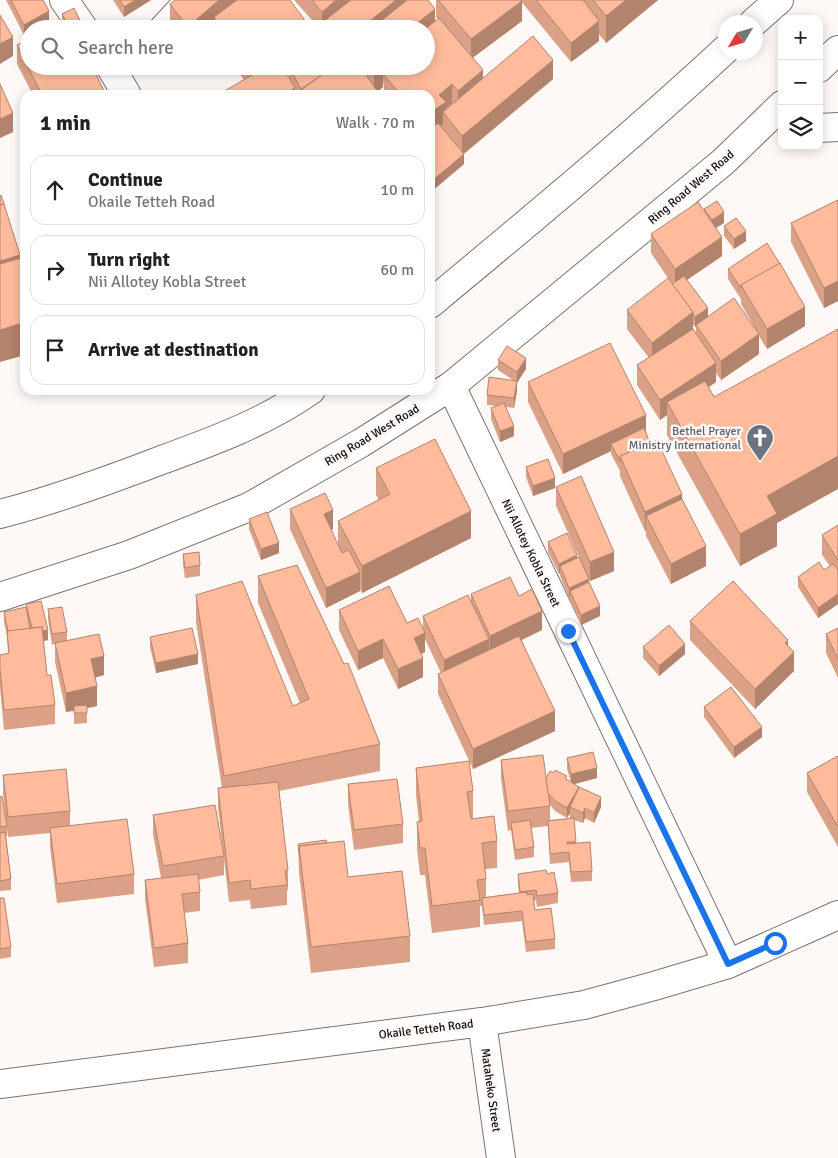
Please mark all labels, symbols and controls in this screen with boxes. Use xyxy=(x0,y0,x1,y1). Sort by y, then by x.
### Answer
north arrow xyxy=(718,15,763,60)
map controls xyxy=(778,15,823,150)
button: + xyxy=(778,15,823,60)
search box xyxy=(20,20,435,75)
icon: search xyxy=(38,34,66,62)
text: Search here xyxy=(78,36,174,60)
button: − xyxy=(778,60,823,105)
button: layers xyxy=(778,105,823,150)
text: 1 min xyxy=(40,110,91,136)
text: Walk · 70 m xyxy=(336,113,415,133)
street label: Ring Road West Road xyxy=(645,147,737,228)
text: Continue xyxy=(88,168,163,192)
icon: ahead xyxy=(41,176,69,204)
text: 10 m xyxy=(380,180,414,200)
text: Okaile Tetteh Road xyxy=(88,192,215,212)
text: Turn right xyxy=(88,248,170,272)
icon: right xyxy=(41,256,69,284)
text: 60 m xyxy=(380,260,414,280)
text: Nii Allotey Kobla Street xyxy=(88,272,246,292)
icon: arrive xyxy=(41,336,69,364)
text: Arrive at destination xyxy=(88,338,259,362)
street label: Ring Road West Road xyxy=(322,401,422,470)
church icon: Bethel Prayer Ministry International xyxy=(745,423,775,462)
place label: Bethel Prayer Ministry International xyxy=(629,424,742,453)
street label: Nii Allotey Kobla Street xyxy=(498,497,563,610)
route end xyxy=(557,620,580,643)
route start xyxy=(764,932,787,955)
street label: Okaile Tetteh Road xyxy=(378,1016,474,1043)
street label: Mataheko Street xyxy=(477,1047,504,1133)

